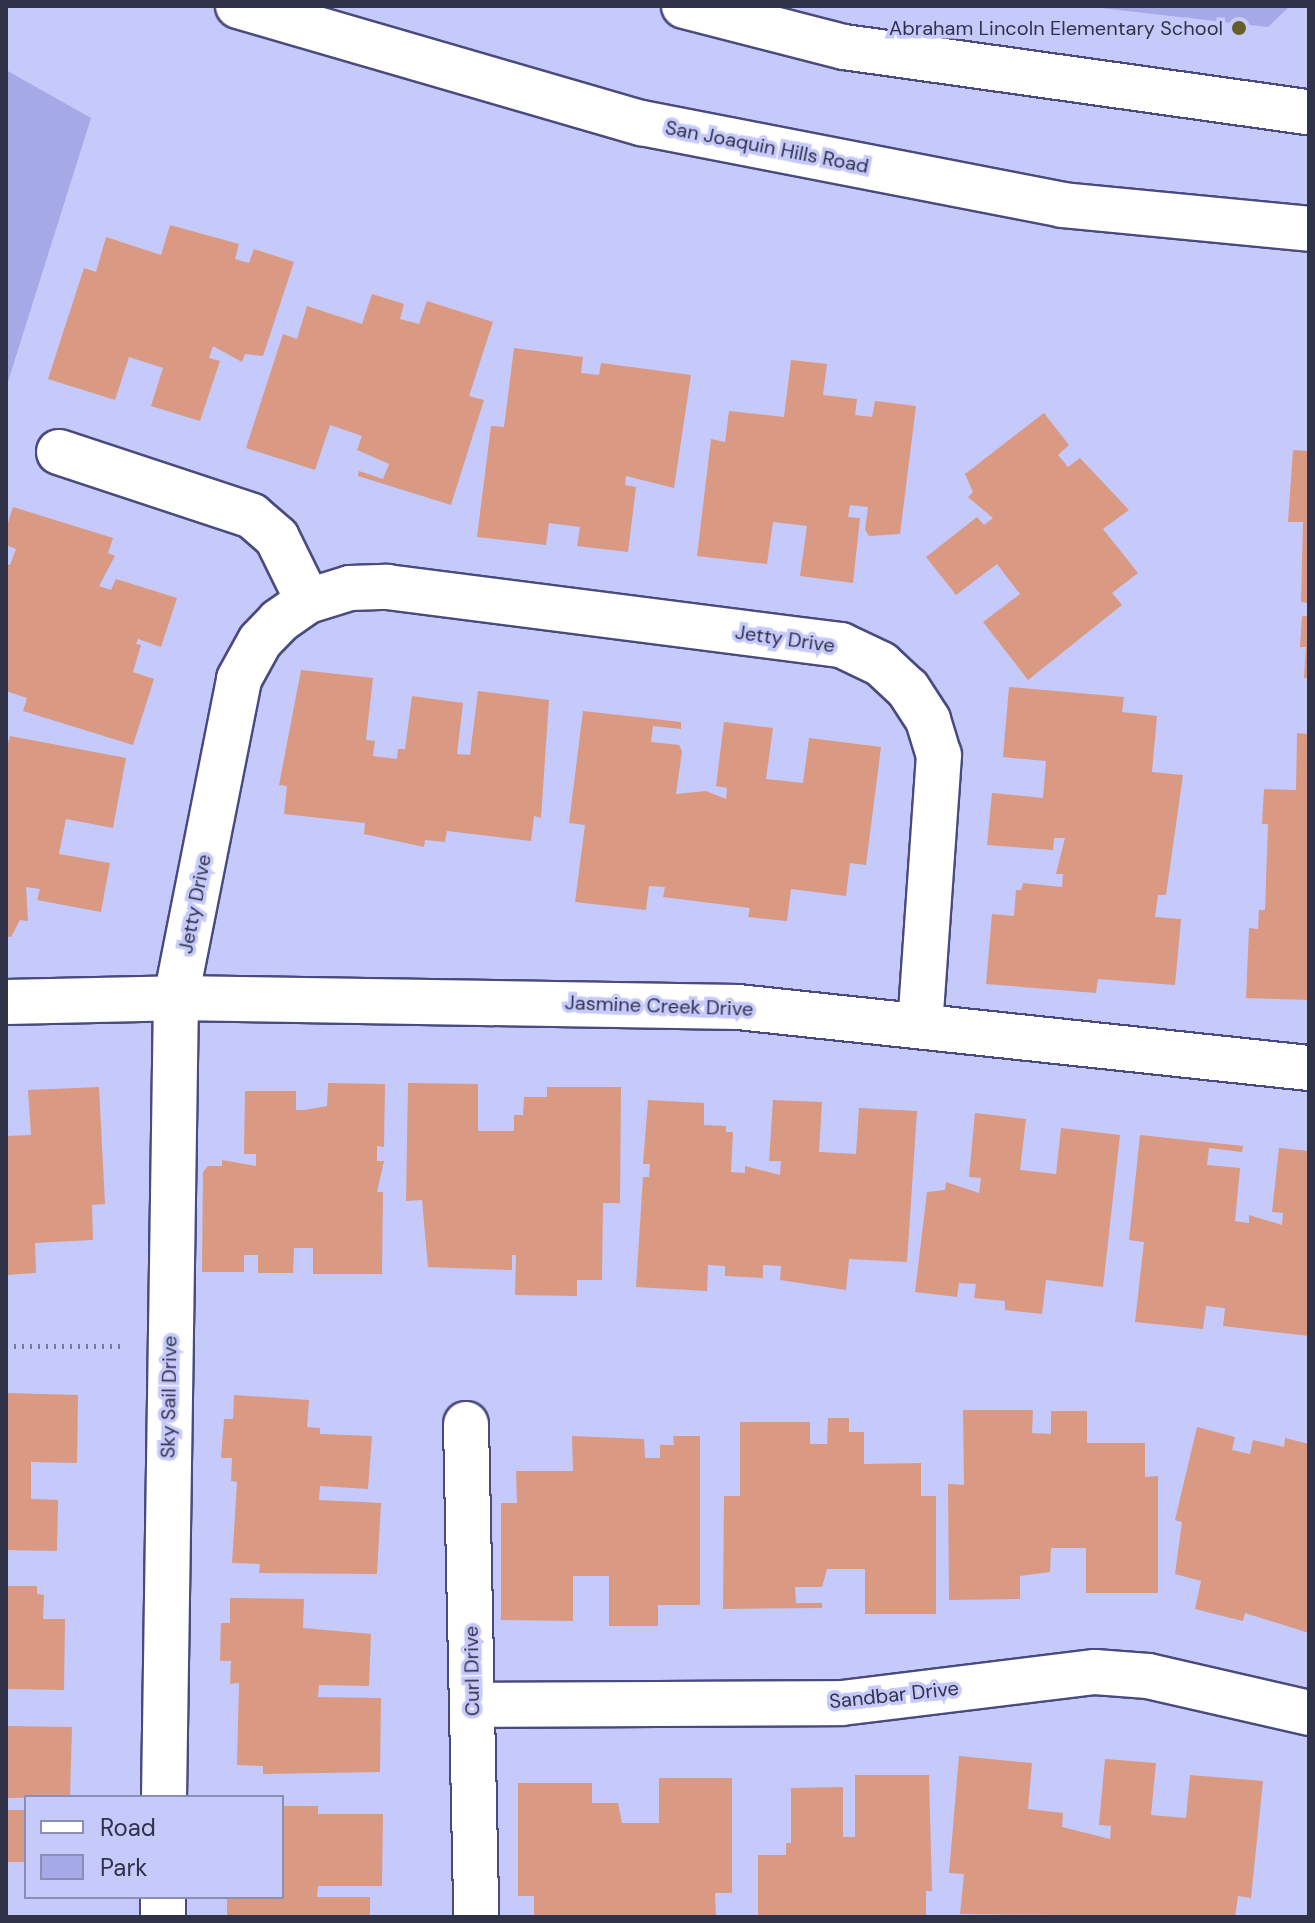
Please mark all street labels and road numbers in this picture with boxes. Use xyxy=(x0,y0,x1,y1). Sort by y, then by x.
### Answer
street label: San Joaquin Hills Road xyxy=(663,115,871,179)
street label: Jetty Drive xyxy=(734,620,836,658)
street label: Jetty Drive xyxy=(174,852,216,956)
street label: Jasmine Creek Drive xyxy=(564,991,754,1021)
street label: Sky Sail Drive xyxy=(156,1336,182,1458)
street label: Curl Drive xyxy=(459,1626,485,1716)
street label: Sandbar Drive xyxy=(828,1676,960,1714)

